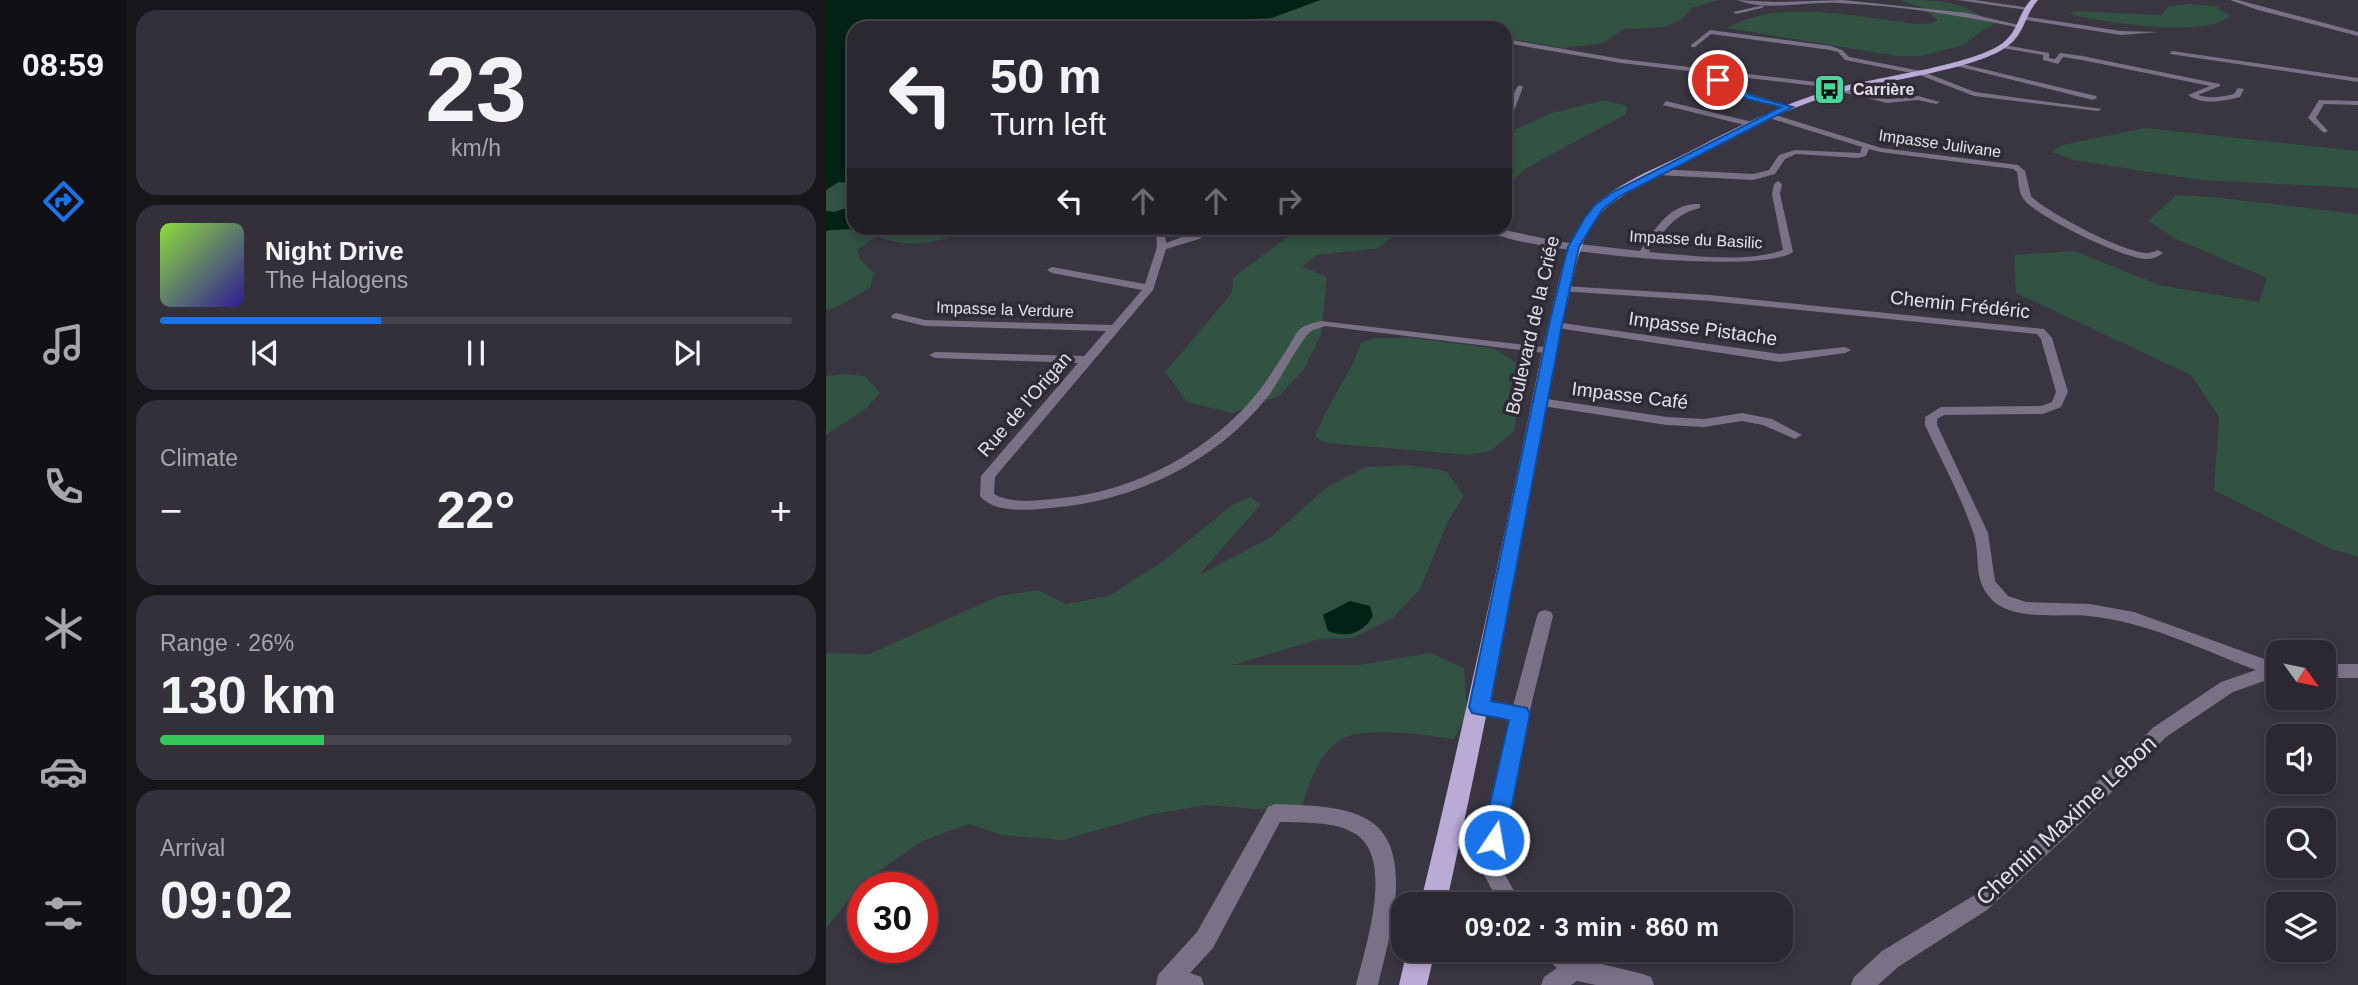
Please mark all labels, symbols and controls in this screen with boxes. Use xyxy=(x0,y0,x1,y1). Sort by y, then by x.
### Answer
text: 23 xyxy=(425,39,527,140)
text: 08:59 xyxy=(22,47,104,83)
icon: left xyxy=(875,49,966,140)
text: 50 m xyxy=(990,49,1102,103)
pin xyxy=(1688,50,1748,110)
icon: arrive xyxy=(1699,61,1737,99)
bus stop icon: Carrière xyxy=(1813,72,1847,106)
place label: Carrière xyxy=(1853,81,1914,98)
text: Turn left xyxy=(990,106,1106,142)
street label: Impasse Julivane xyxy=(1878,126,2002,161)
text: km/h xyxy=(451,135,501,161)
icon: directions xyxy=(39,177,88,226)
icon: left xyxy=(1051,182,1089,220)
icon: ahead xyxy=(1124,182,1162,220)
icon: ahead xyxy=(1197,182,1235,220)
icon: right xyxy=(1270,182,1308,220)
street label: Impasse du Basilic xyxy=(1629,228,1763,251)
street label: Boulevard de la Criée xyxy=(1502,234,1563,416)
text: Night Drive xyxy=(265,236,404,266)
text: The Halogens xyxy=(265,267,408,293)
street label: Chemin Frédéric xyxy=(1889,287,2031,322)
street label: Impasse la Verdure xyxy=(936,299,1074,320)
street label: Impasse Pistache xyxy=(1627,308,1779,349)
icon: music xyxy=(39,320,88,369)
icon: previous xyxy=(246,334,284,372)
icon: pause xyxy=(457,334,495,372)
icon: next xyxy=(668,334,706,372)
street label: Rue de l'Origan xyxy=(973,348,1075,461)
street label: Impasse Café xyxy=(1570,378,1689,413)
text: Climate xyxy=(160,445,238,471)
icon: phone xyxy=(39,462,88,511)
text: 22° xyxy=(437,481,515,539)
text: − xyxy=(160,490,182,532)
text: + xyxy=(770,490,792,532)
icon: climate xyxy=(39,604,88,653)
text: Range · 26% xyxy=(160,630,294,656)
north arrow xyxy=(2266,640,2336,710)
map controls xyxy=(2266,640,2336,962)
text: 130 km xyxy=(160,666,336,724)
button: sound xyxy=(2266,724,2336,794)
street label: Chemin Maxime Lebon xyxy=(1971,730,2161,910)
icon: car xyxy=(39,747,88,796)
position arrow xyxy=(1457,803,1531,877)
button: search xyxy=(2266,808,2336,878)
text: Arrival xyxy=(160,835,225,861)
text: 09:02 xyxy=(160,871,293,929)
speed limit sign: 30 xyxy=(847,872,938,963)
icon: filters xyxy=(39,889,88,938)
button: layers xyxy=(2266,892,2336,962)
text: 09:02 · 3 min · 860 m xyxy=(1465,912,1719,942)

